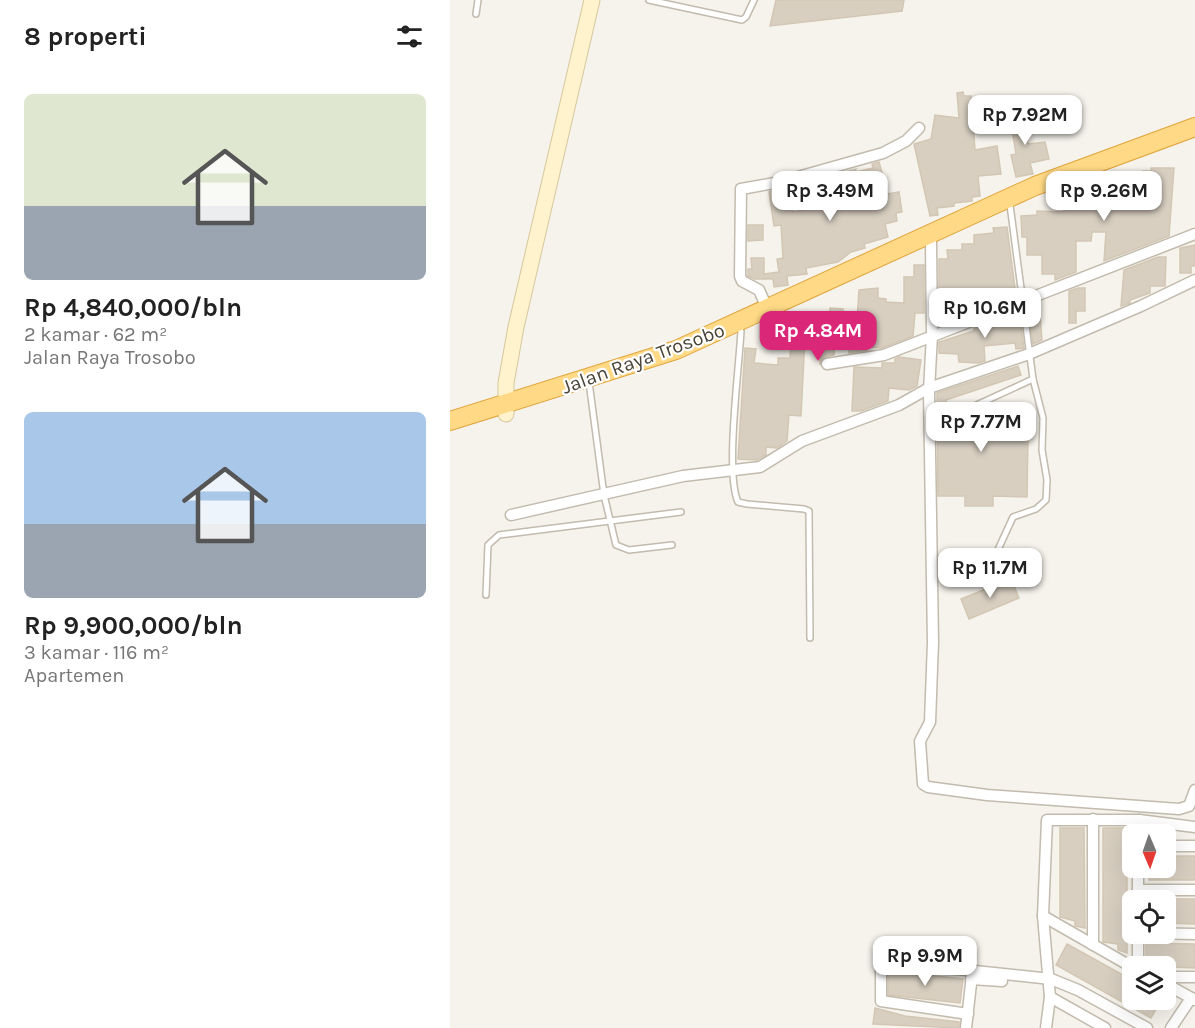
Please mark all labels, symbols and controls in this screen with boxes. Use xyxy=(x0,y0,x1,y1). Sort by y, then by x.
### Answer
icon: filters xyxy=(393,20,426,53)
text: 8 properti xyxy=(24,21,147,52)
pin: Rp 7.92M xyxy=(963,95,1087,146)
text: Rp 7.92M xyxy=(982,103,1068,126)
icon: home xyxy=(171,133,279,241)
pin: Rp 3.49M xyxy=(768,171,892,222)
pin: Rp 9.26M xyxy=(1042,171,1166,222)
text: Rp 3.49M xyxy=(786,179,874,202)
text: Rp 9.26M xyxy=(1060,179,1148,202)
pin: Rp 10.6M xyxy=(923,288,1047,339)
text: Rp 4,840,000/bln xyxy=(24,292,242,323)
text: Rp 10.6M xyxy=(943,296,1027,319)
pin: Rp 4.84M xyxy=(756,311,880,362)
street label: Jalan Raya Trosobo xyxy=(559,318,728,399)
text: Rp 4.84M xyxy=(774,319,862,342)
text: 2 kamar · 62 m² xyxy=(24,323,167,346)
text: Jalan Raya Trosobo xyxy=(24,346,196,369)
pin: Rp 7.77M xyxy=(919,402,1043,453)
text: Rp 7.77M xyxy=(940,410,1022,433)
icon: home xyxy=(171,451,279,559)
pin: Rp 11.7M xyxy=(928,548,1052,599)
text: Rp 11.7M xyxy=(952,556,1028,579)
text: Rp 9,900,000/bln xyxy=(24,610,243,641)
text: 3 kamar · 116 m² xyxy=(24,641,169,664)
text: Apartemen xyxy=(24,664,124,687)
north arrow xyxy=(1122,824,1176,878)
map controls xyxy=(1122,824,1176,1010)
button: locate xyxy=(1122,890,1176,944)
pin: Rp 9.9M xyxy=(870,936,980,987)
text: Rp 9.9M xyxy=(887,944,963,967)
button: layers xyxy=(1122,956,1176,1010)

